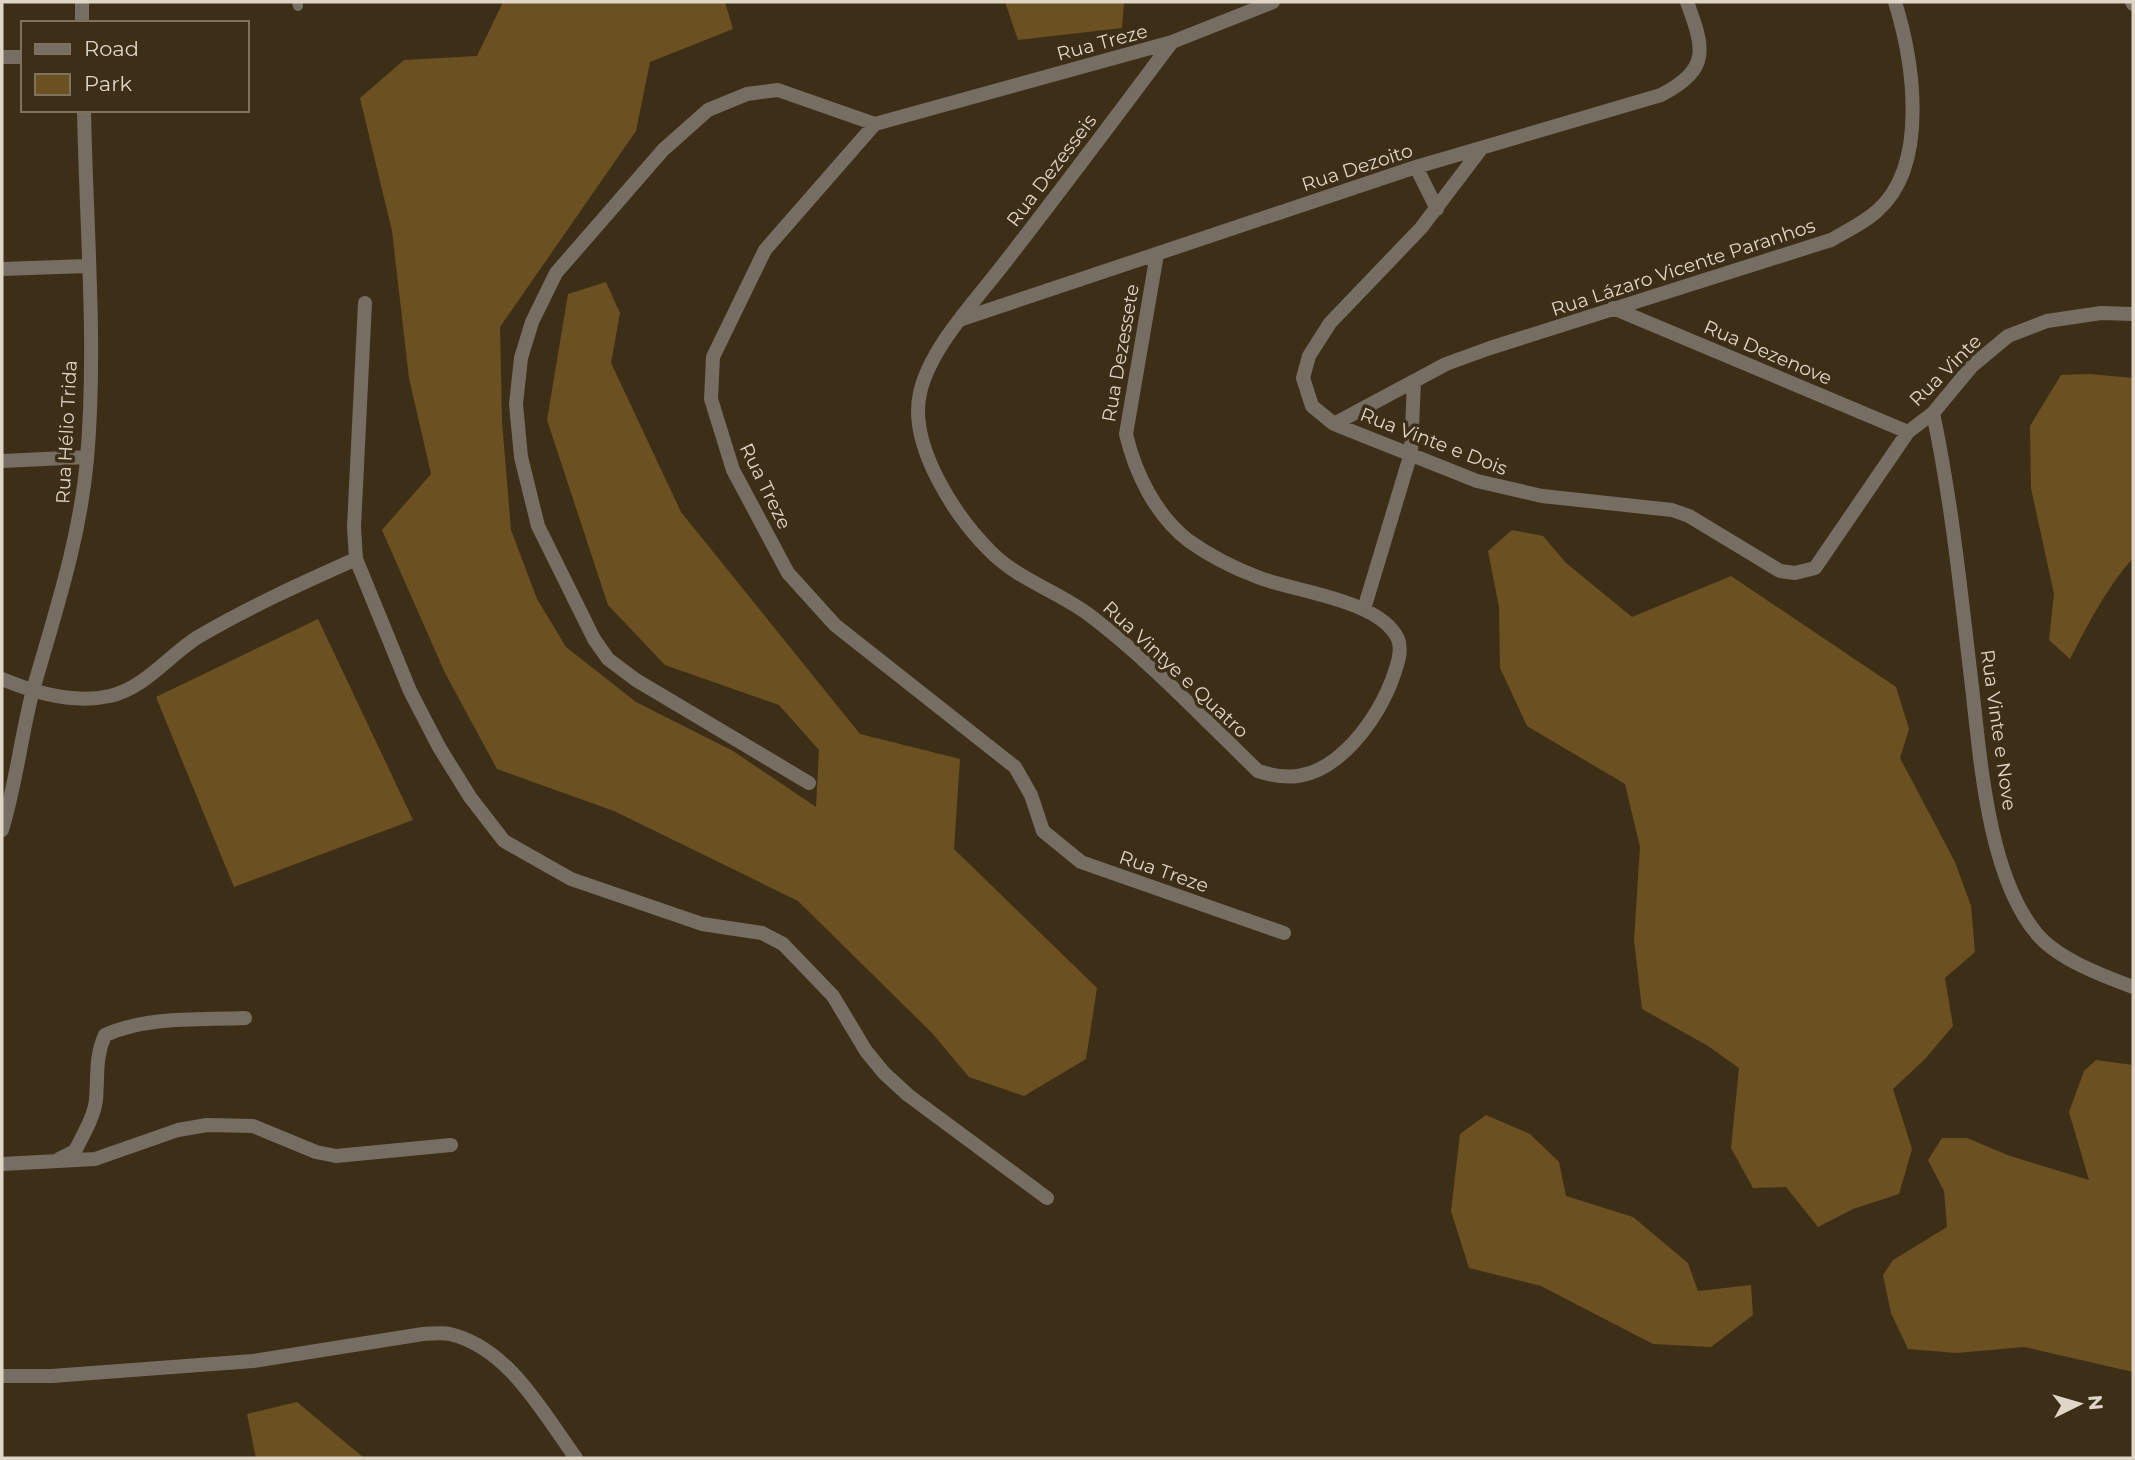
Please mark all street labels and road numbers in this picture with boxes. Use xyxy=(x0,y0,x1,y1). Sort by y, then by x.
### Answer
street label: Rua Treze xyxy=(1054,19,1150,66)
street label: Rua Dezesseis xyxy=(1002,109,1101,231)
street label: Rua Dezoito xyxy=(1299,139,1416,196)
street label: Rua Lázaro Vicente Paranhos xyxy=(1548,214,1818,321)
street label: Rua Dezessete xyxy=(1097,282,1144,424)
street label: Rua Dezenove xyxy=(1700,315,1835,390)
street label: Rua Vinte xyxy=(1905,330,1986,411)
street label: Rua Hélio Trida xyxy=(51,359,82,505)
street label: Rua Vinte e Dois xyxy=(1357,403,1511,480)
street label: Rua Treze xyxy=(735,439,796,533)
street label: Rua Vintye e Quatro xyxy=(1098,596,1253,743)
street label: Rua Vinte e Nove xyxy=(1976,648,2021,812)
street label: Rua Treze xyxy=(1116,845,1212,898)

